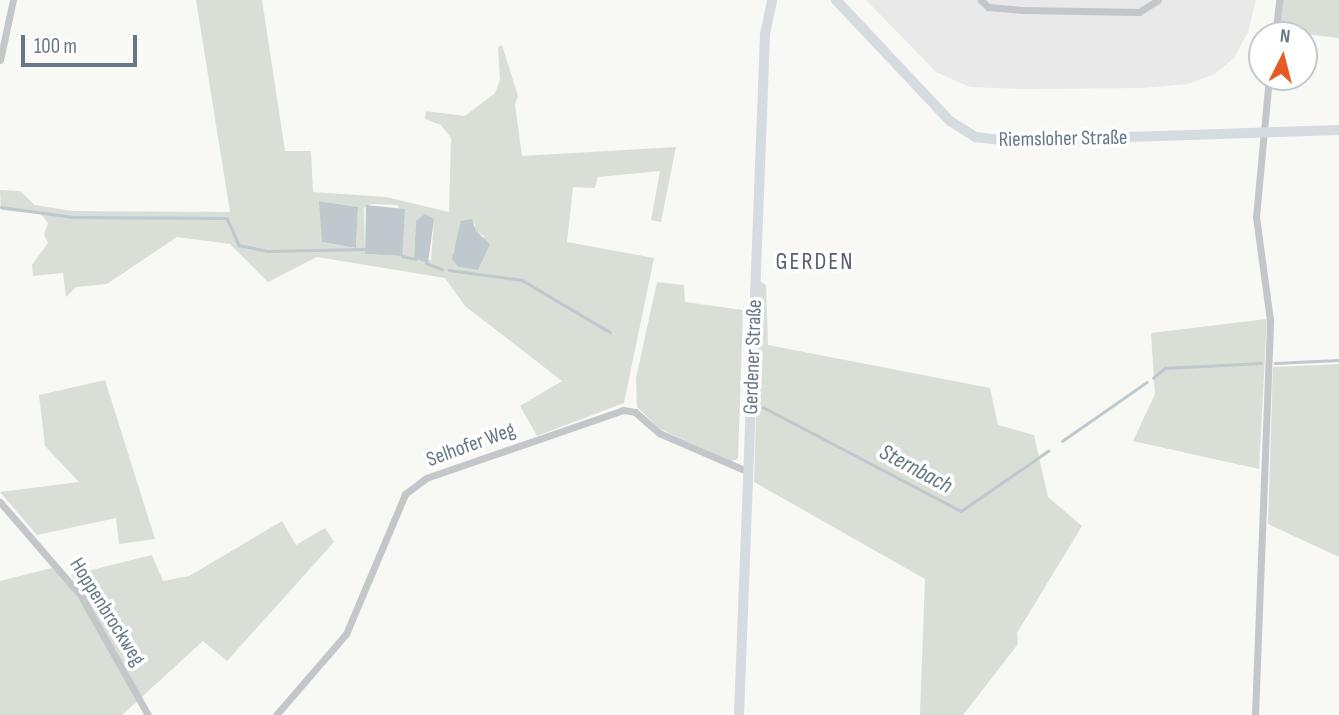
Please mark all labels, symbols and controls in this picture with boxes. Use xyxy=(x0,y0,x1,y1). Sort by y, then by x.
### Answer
scale bar xyxy=(24,21,140,65)
north arrow xyxy=(1248,21,1318,91)
text: N xyxy=(1279,25,1291,49)
text: 100 m xyxy=(34,34,77,59)
street label: Riemsloher Straße xyxy=(998,125,1128,153)
district label: GERDEN xyxy=(776,248,854,276)
street label: Gerdener Straße xyxy=(738,299,768,415)
street label: Selhofer Weg xyxy=(423,417,519,473)
water label: Sternbach xyxy=(875,438,957,500)
street label: Hoppenbrockweg xyxy=(64,553,150,671)

